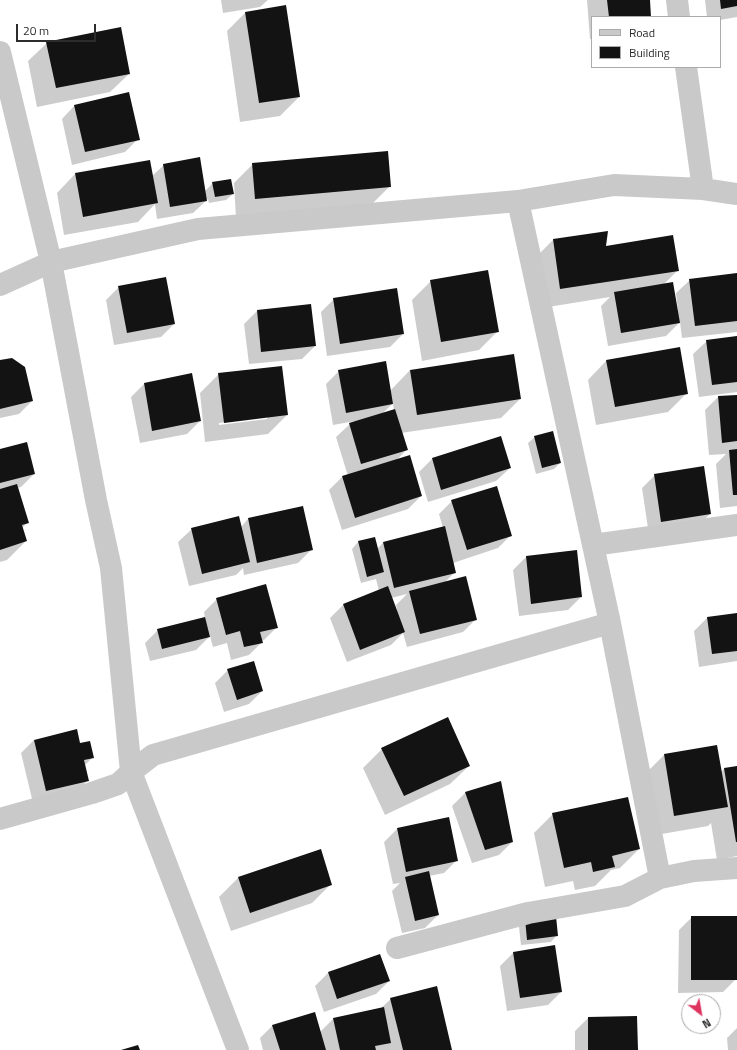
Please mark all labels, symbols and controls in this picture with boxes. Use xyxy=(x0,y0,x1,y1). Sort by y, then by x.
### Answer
scale bar xyxy=(18,16,98,42)
legend xyxy=(591,16,721,68)
text: 20 m xyxy=(23,21,49,40)
text: Road xyxy=(629,23,655,42)
text: Building xyxy=(629,43,670,62)
north arrow xyxy=(681,994,721,1034)
text: N xyxy=(699,1015,714,1032)

